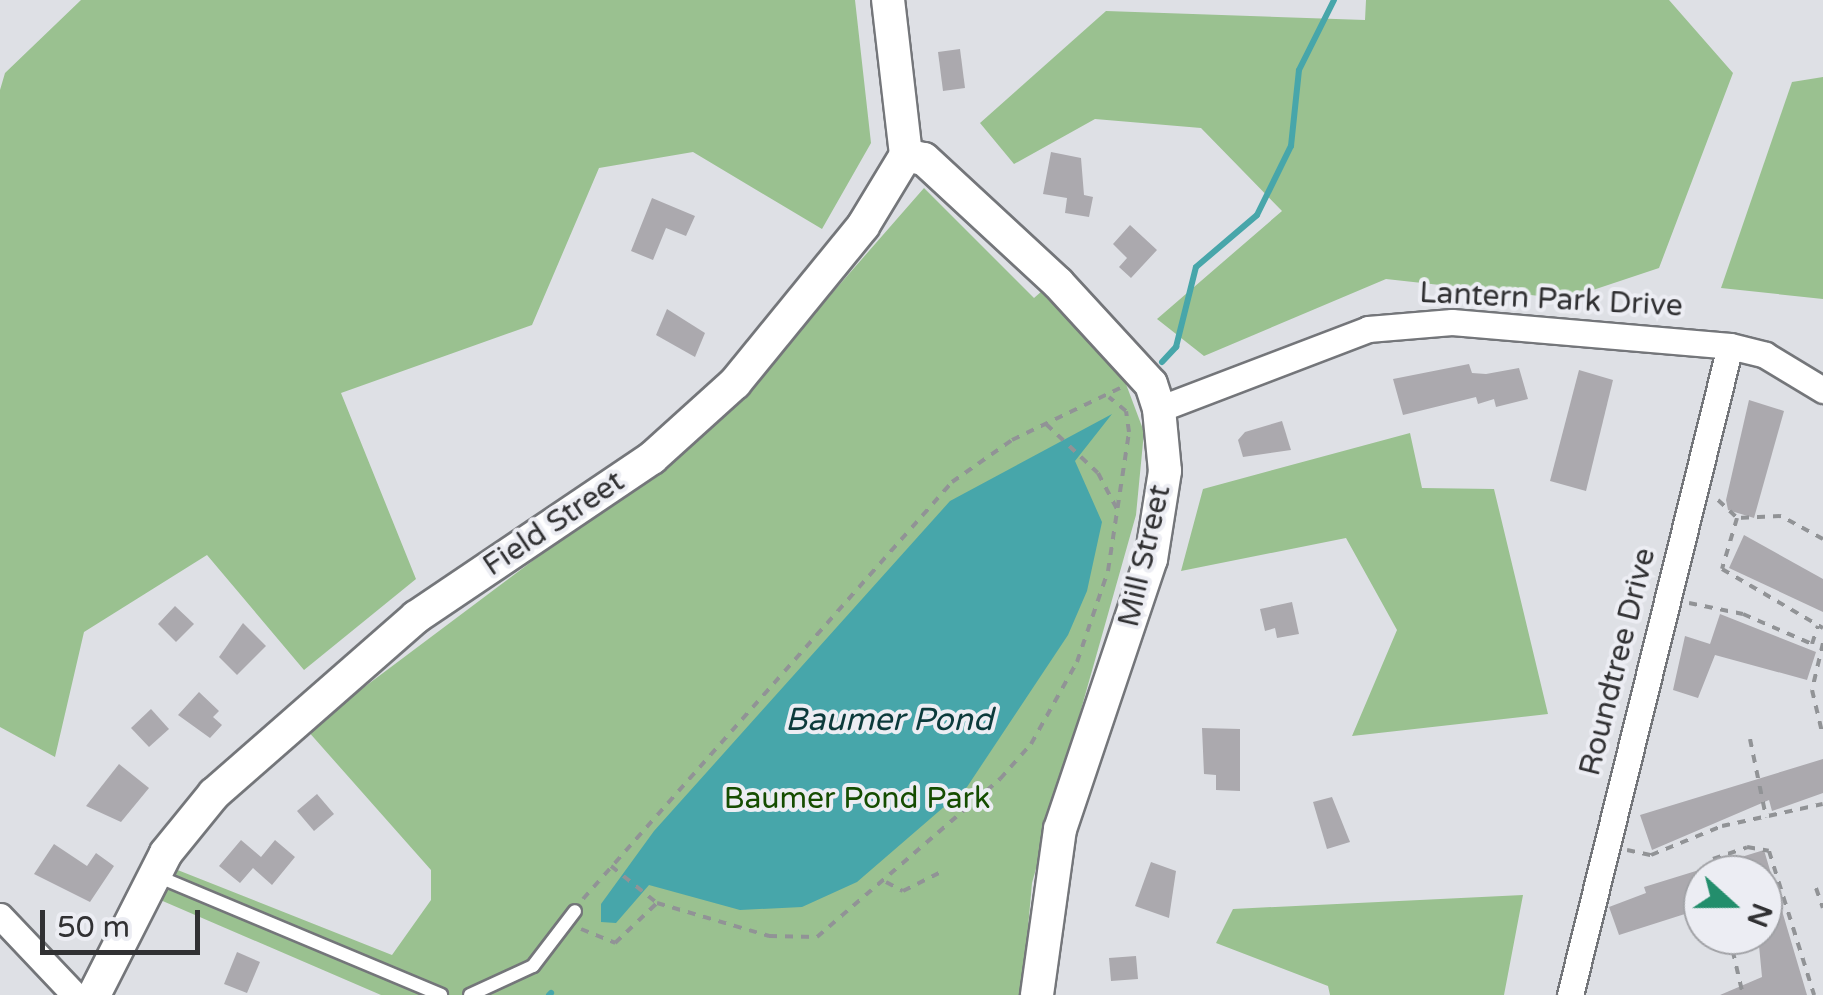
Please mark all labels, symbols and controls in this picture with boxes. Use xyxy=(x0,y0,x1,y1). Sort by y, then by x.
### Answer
street label: Lantern Park Drive xyxy=(1418,275,1684,325)
street label: Field Street xyxy=(477,464,631,584)
street label: Mill Street xyxy=(1111,481,1179,631)
street label: Roundtree Drive xyxy=(1572,544,1664,780)
water label: Baumer Pond xyxy=(785,701,993,739)
park label: Baumer Pond Park xyxy=(724,781,990,817)
north arrow xyxy=(1683,855,1783,955)
scale bar xyxy=(45,890,205,952)
text: N xyxy=(1739,898,1779,932)
text: 50 m xyxy=(57,909,130,946)

